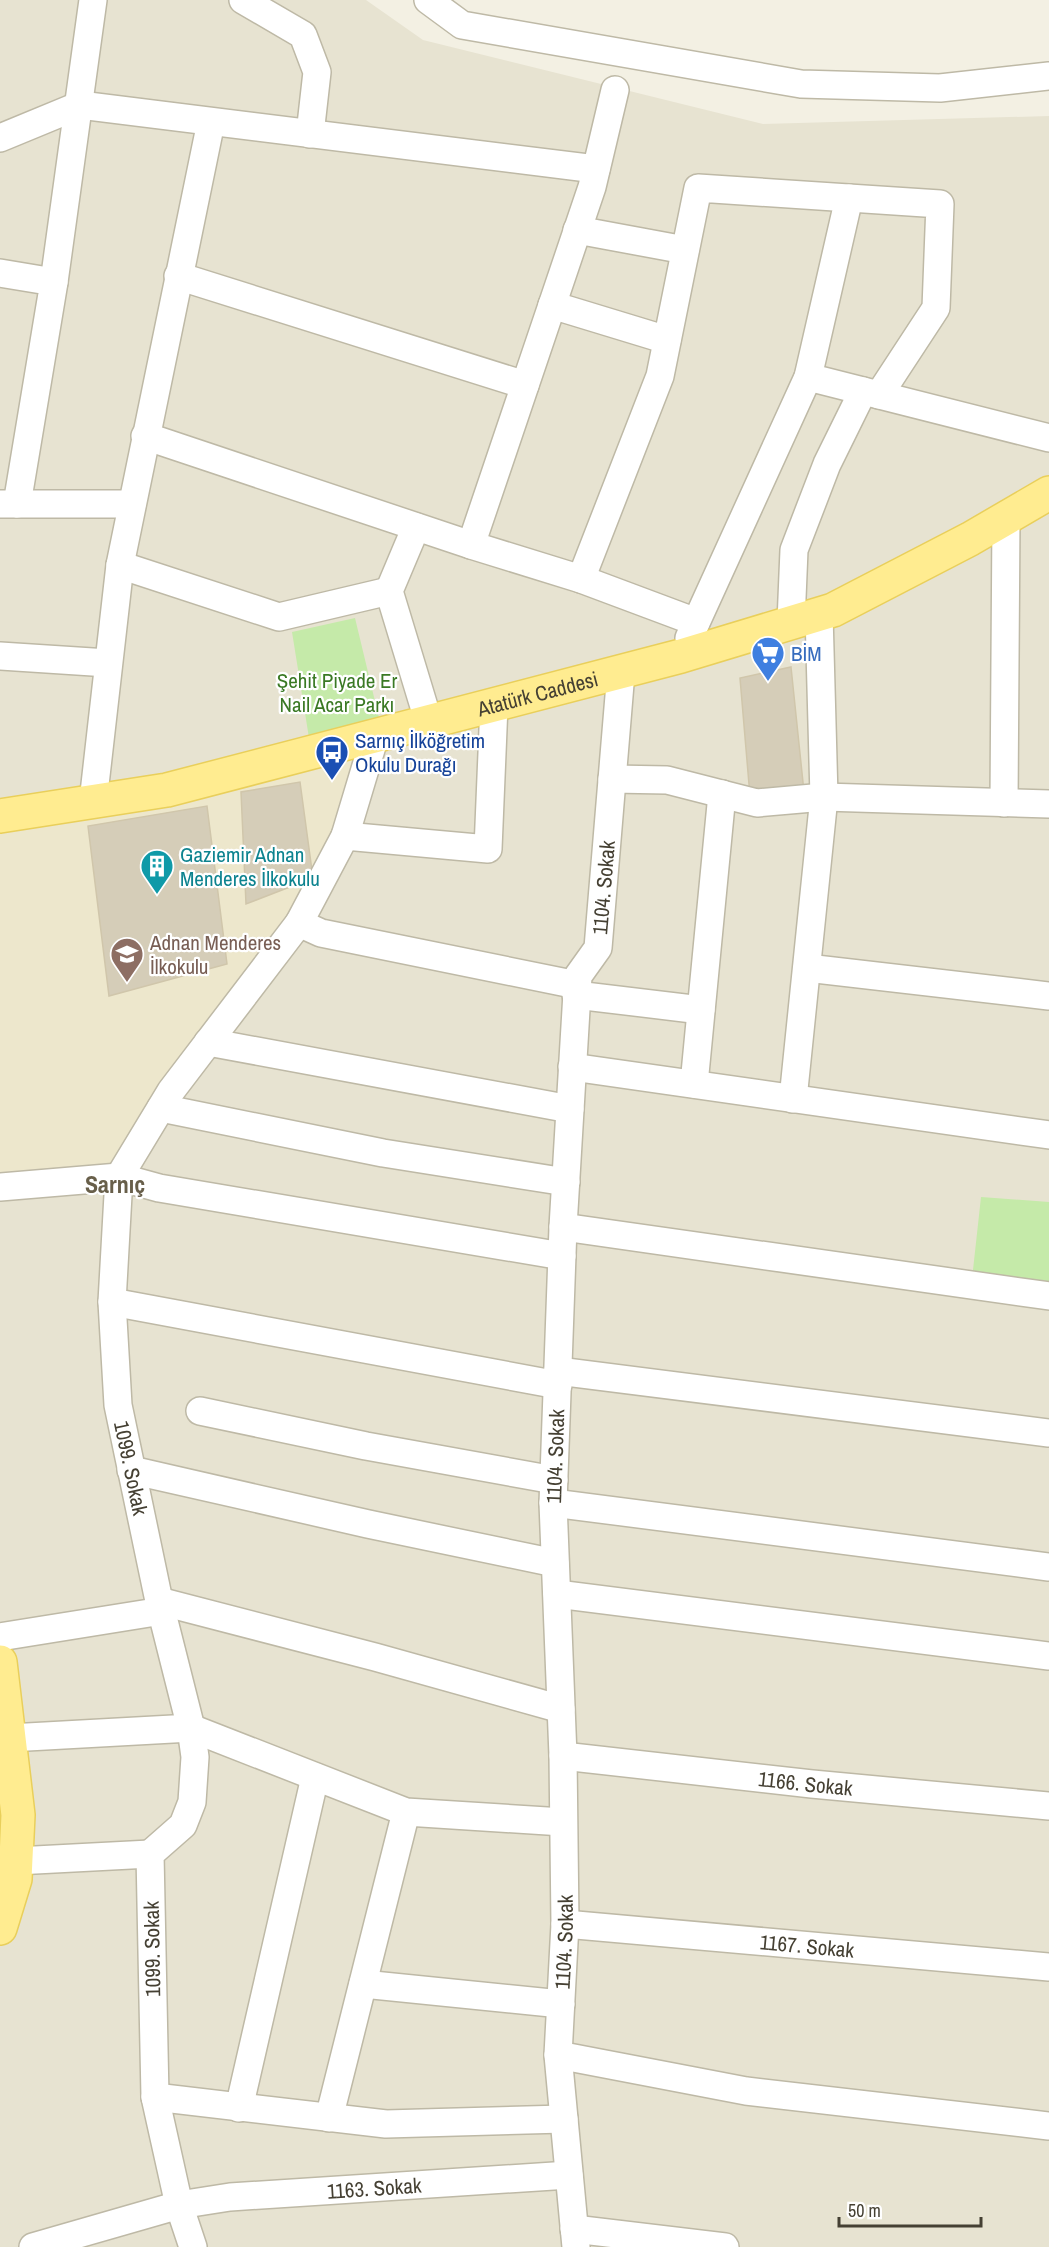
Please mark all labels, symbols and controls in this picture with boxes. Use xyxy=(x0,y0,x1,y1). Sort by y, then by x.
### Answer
supermarket icon: BİM xyxy=(750,635,786,682)
place label: BİM xyxy=(791,639,822,668)
street label: Atatürk Caddesi xyxy=(473,664,601,723)
park label: Şehit Piyade Er Nail Acar Parkı xyxy=(277,666,398,719)
place label: Sarnıç İlköğretim Okulu Durağı xyxy=(355,726,485,779)
bus stop icon: Sarnıç İlköğretim Okulu Durağı xyxy=(314,734,350,781)
street label: 1104. Sokak xyxy=(585,839,621,936)
place label: Gaziemir Adnan Menderes İlkokulu xyxy=(180,840,320,893)
building icon: Gaziemir Adnan Menderes İlkokulu xyxy=(139,848,175,895)
place label: Adnan Menderes İlkokulu xyxy=(149,928,281,981)
school or university icon: Adnan Menderes İlkokulu xyxy=(109,936,145,983)
district label: Sarnıç xyxy=(85,1168,145,1200)
street label: 1104. Sokak xyxy=(538,1408,571,1504)
street label: 1099. Sokak xyxy=(107,1418,155,1518)
street label: 1166. Sokak xyxy=(757,1764,854,1802)
street label: 1104. Sokak xyxy=(547,1894,580,1990)
street label: 1099. Sokak xyxy=(137,1901,167,1997)
street label: 1167. Sokak xyxy=(759,1927,856,1964)
street label: 1163. Sokak xyxy=(326,2170,423,2205)
scale bar xyxy=(839,2190,982,2228)
text: 50 m xyxy=(848,2198,881,2223)

